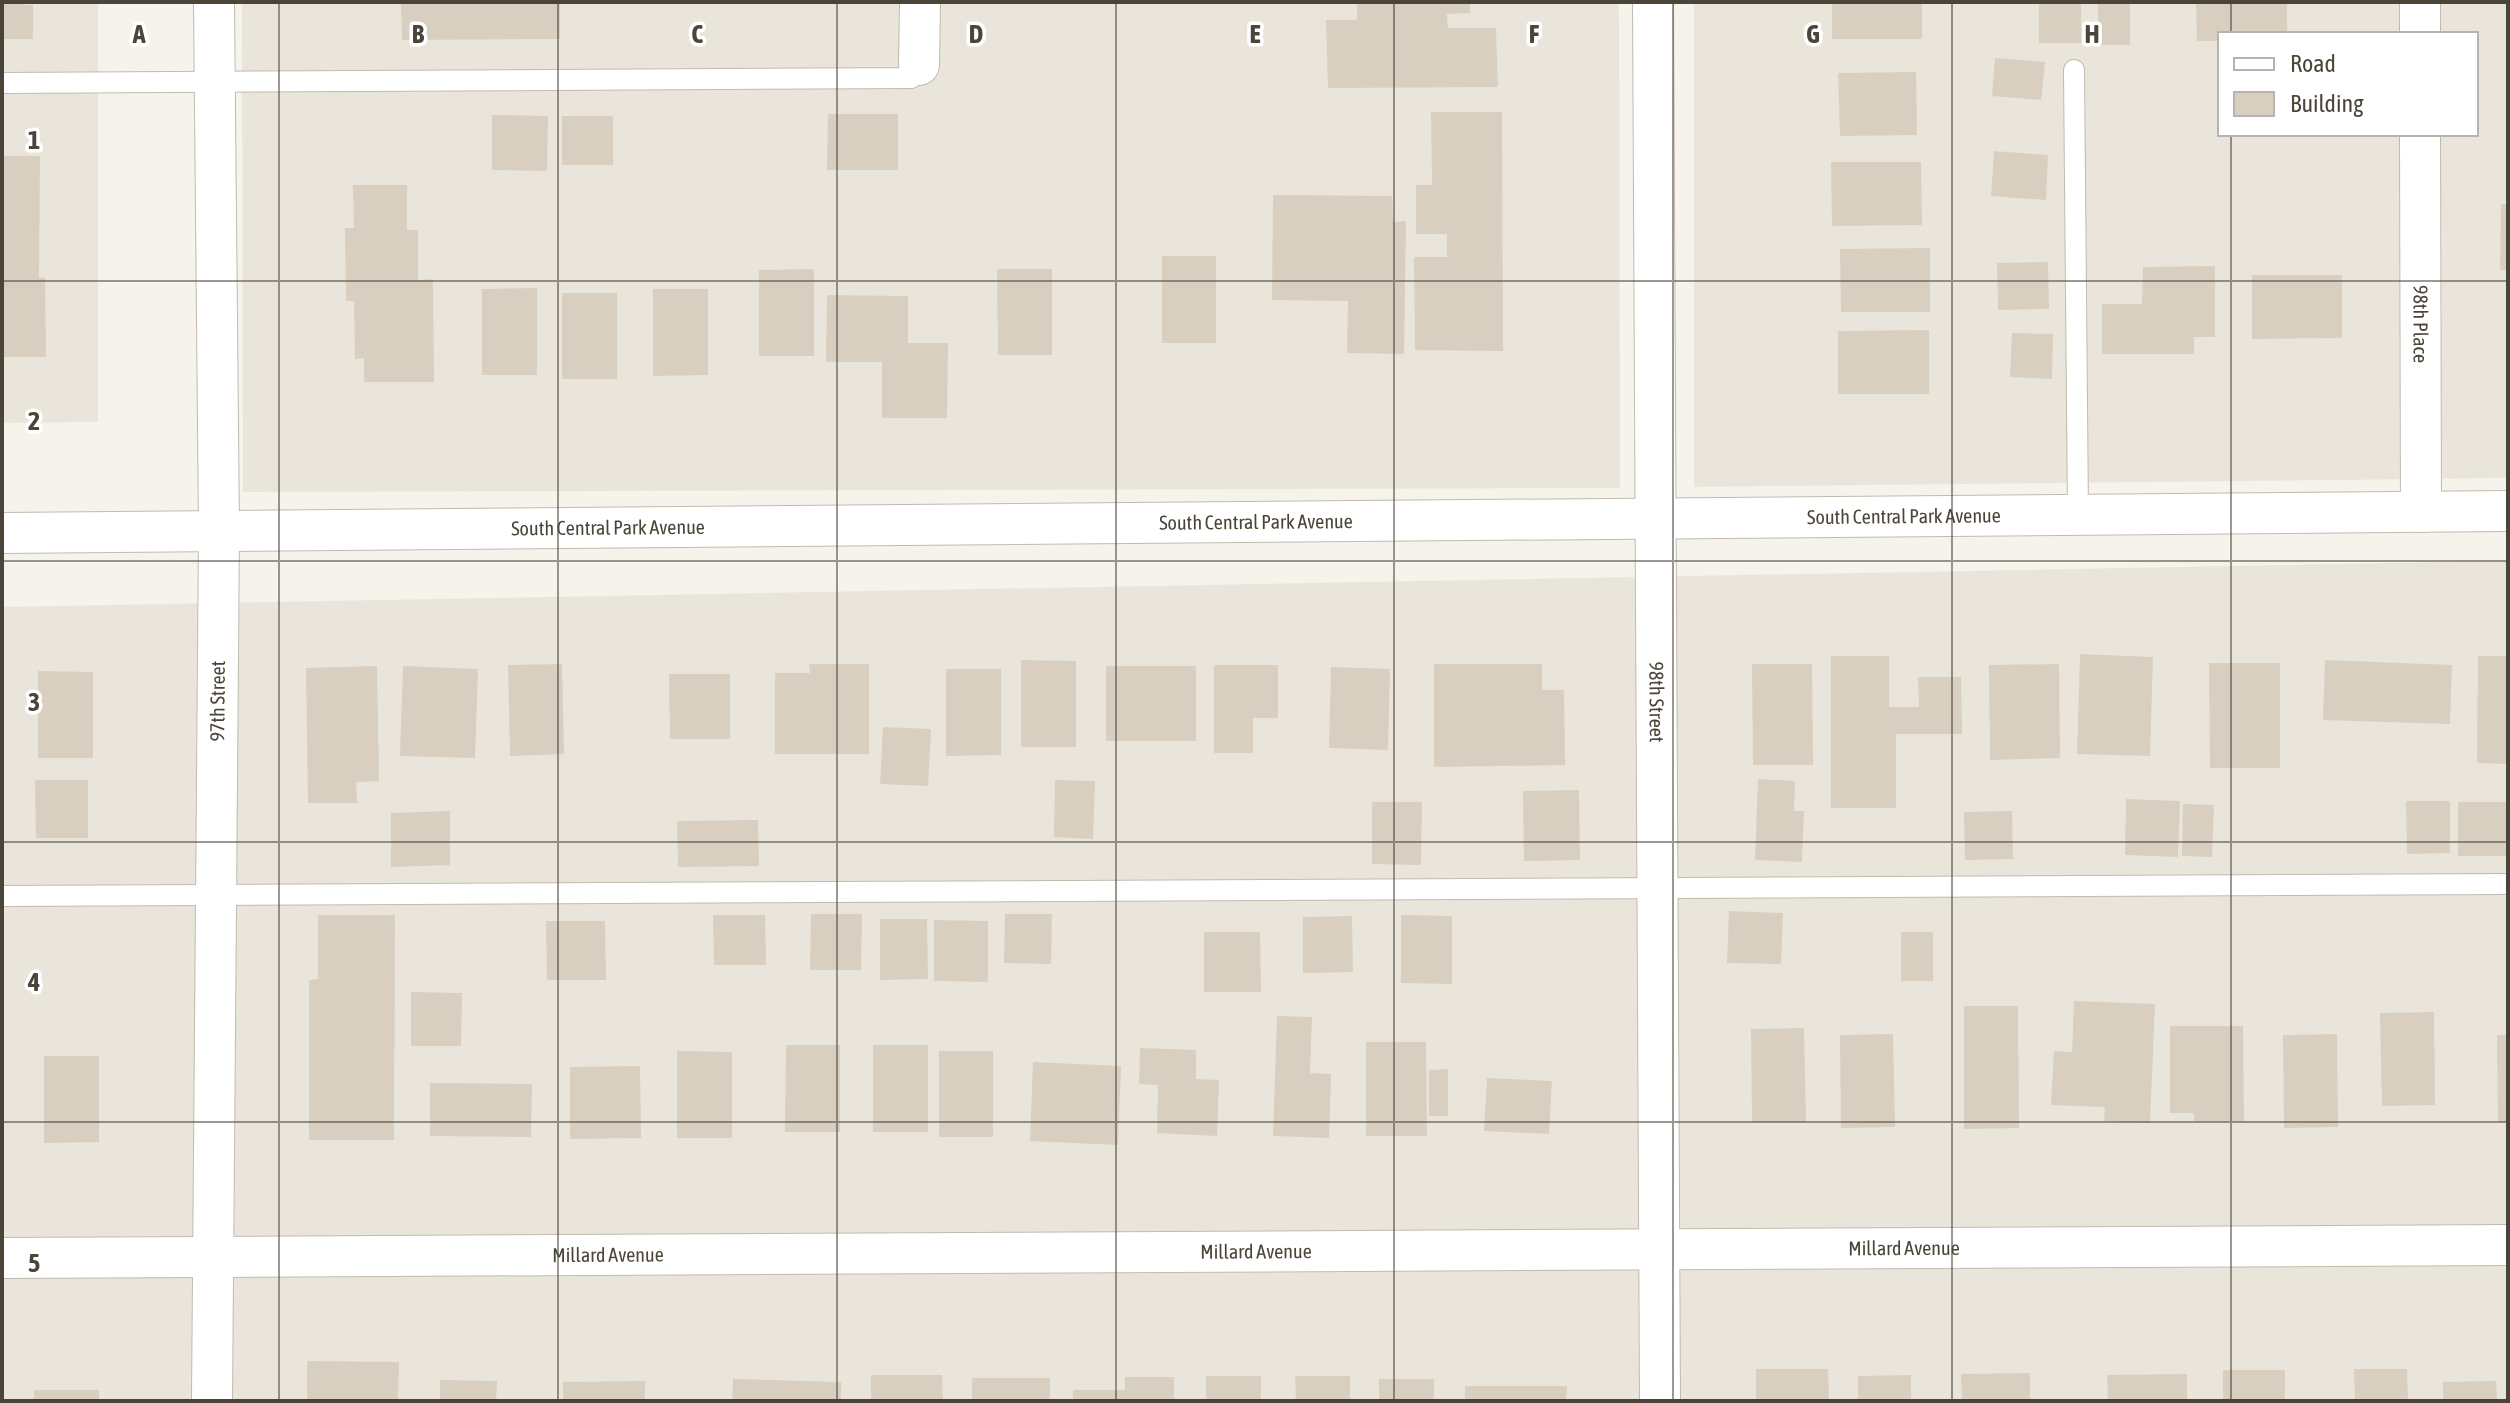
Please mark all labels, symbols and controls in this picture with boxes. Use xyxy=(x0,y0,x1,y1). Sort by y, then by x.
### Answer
text: A xyxy=(132,19,146,49)
text: B xyxy=(412,19,425,49)
text: C xyxy=(691,19,703,49)
text: D xyxy=(969,19,983,49)
text: E xyxy=(1249,19,1261,49)
text: F xyxy=(1529,19,1540,49)
text: G xyxy=(1806,19,1820,49)
text: H xyxy=(2084,19,2100,49)
legend xyxy=(2218,32,2478,136)
text: Road xyxy=(2290,50,2336,77)
text: Building xyxy=(2290,90,2364,117)
text: 1 xyxy=(28,125,40,155)
street label: 98th Place xyxy=(2409,285,2433,363)
text: 2 xyxy=(28,406,40,436)
street label: South Central Park Avenue xyxy=(1807,503,2001,528)
street label: South Central Park Avenue xyxy=(1159,509,1353,534)
street label: South Central Park Avenue xyxy=(511,515,705,540)
street label: 97th Street xyxy=(205,660,229,742)
street label: 98th Street xyxy=(1645,661,1669,743)
text: 3 xyxy=(28,687,40,717)
text: 4 xyxy=(27,967,40,997)
street label: Millard Avenue xyxy=(1848,1236,1960,1259)
street label: Millard Avenue xyxy=(1200,1239,1312,1263)
street label: Millard Avenue xyxy=(552,1243,664,1266)
text: 5 xyxy=(28,1248,40,1278)

